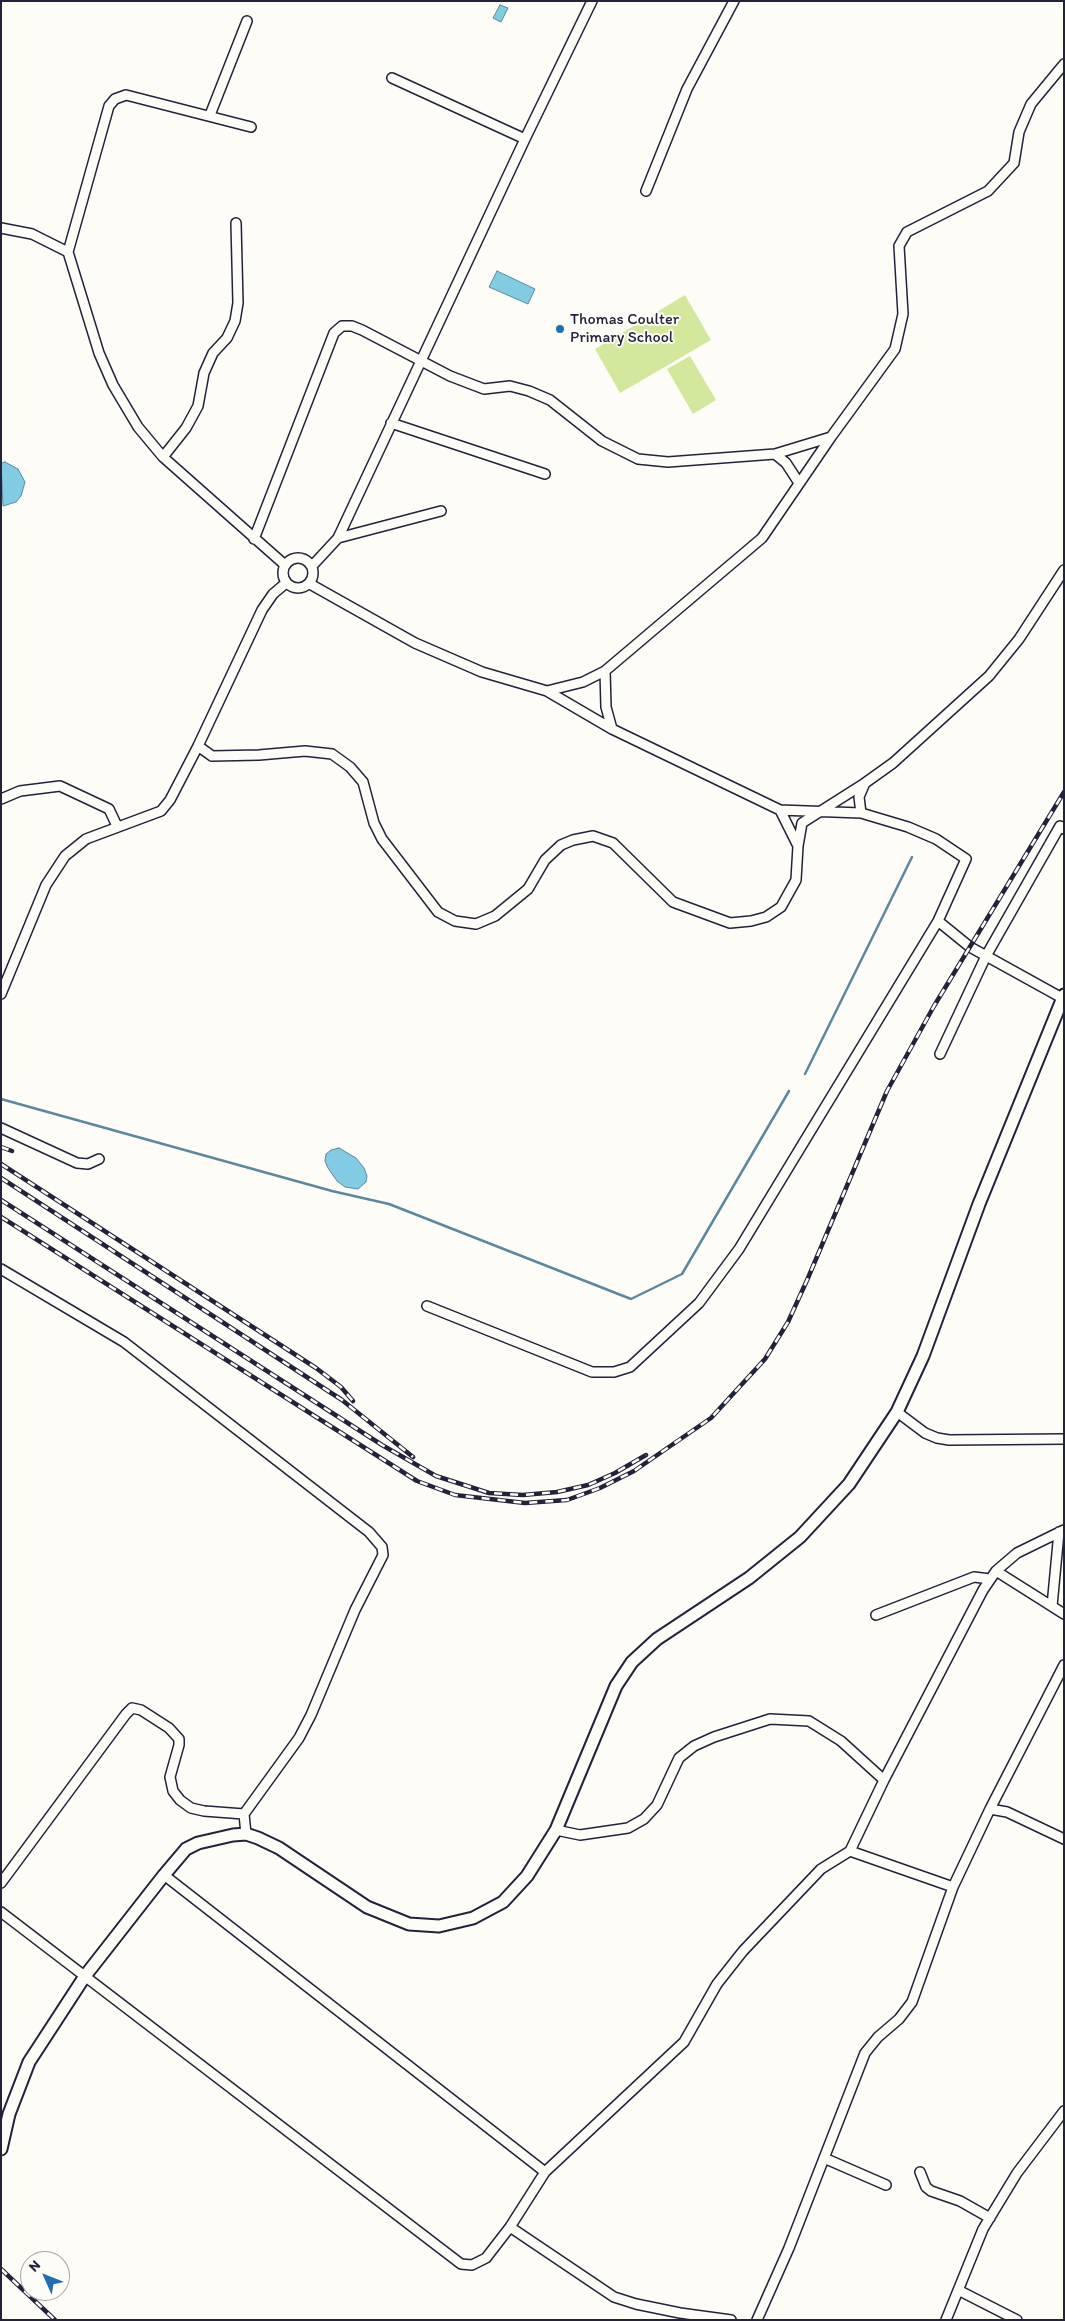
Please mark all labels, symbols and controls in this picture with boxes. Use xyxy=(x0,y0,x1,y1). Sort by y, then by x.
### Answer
place label: Thomas Coulter Primary School xyxy=(570,310,679,348)
marker: Thomas Coulter Primary School xyxy=(554,323,566,335)
north arrow xyxy=(20,2251,70,2301)
text: N xyxy=(25,2257,44,2275)

